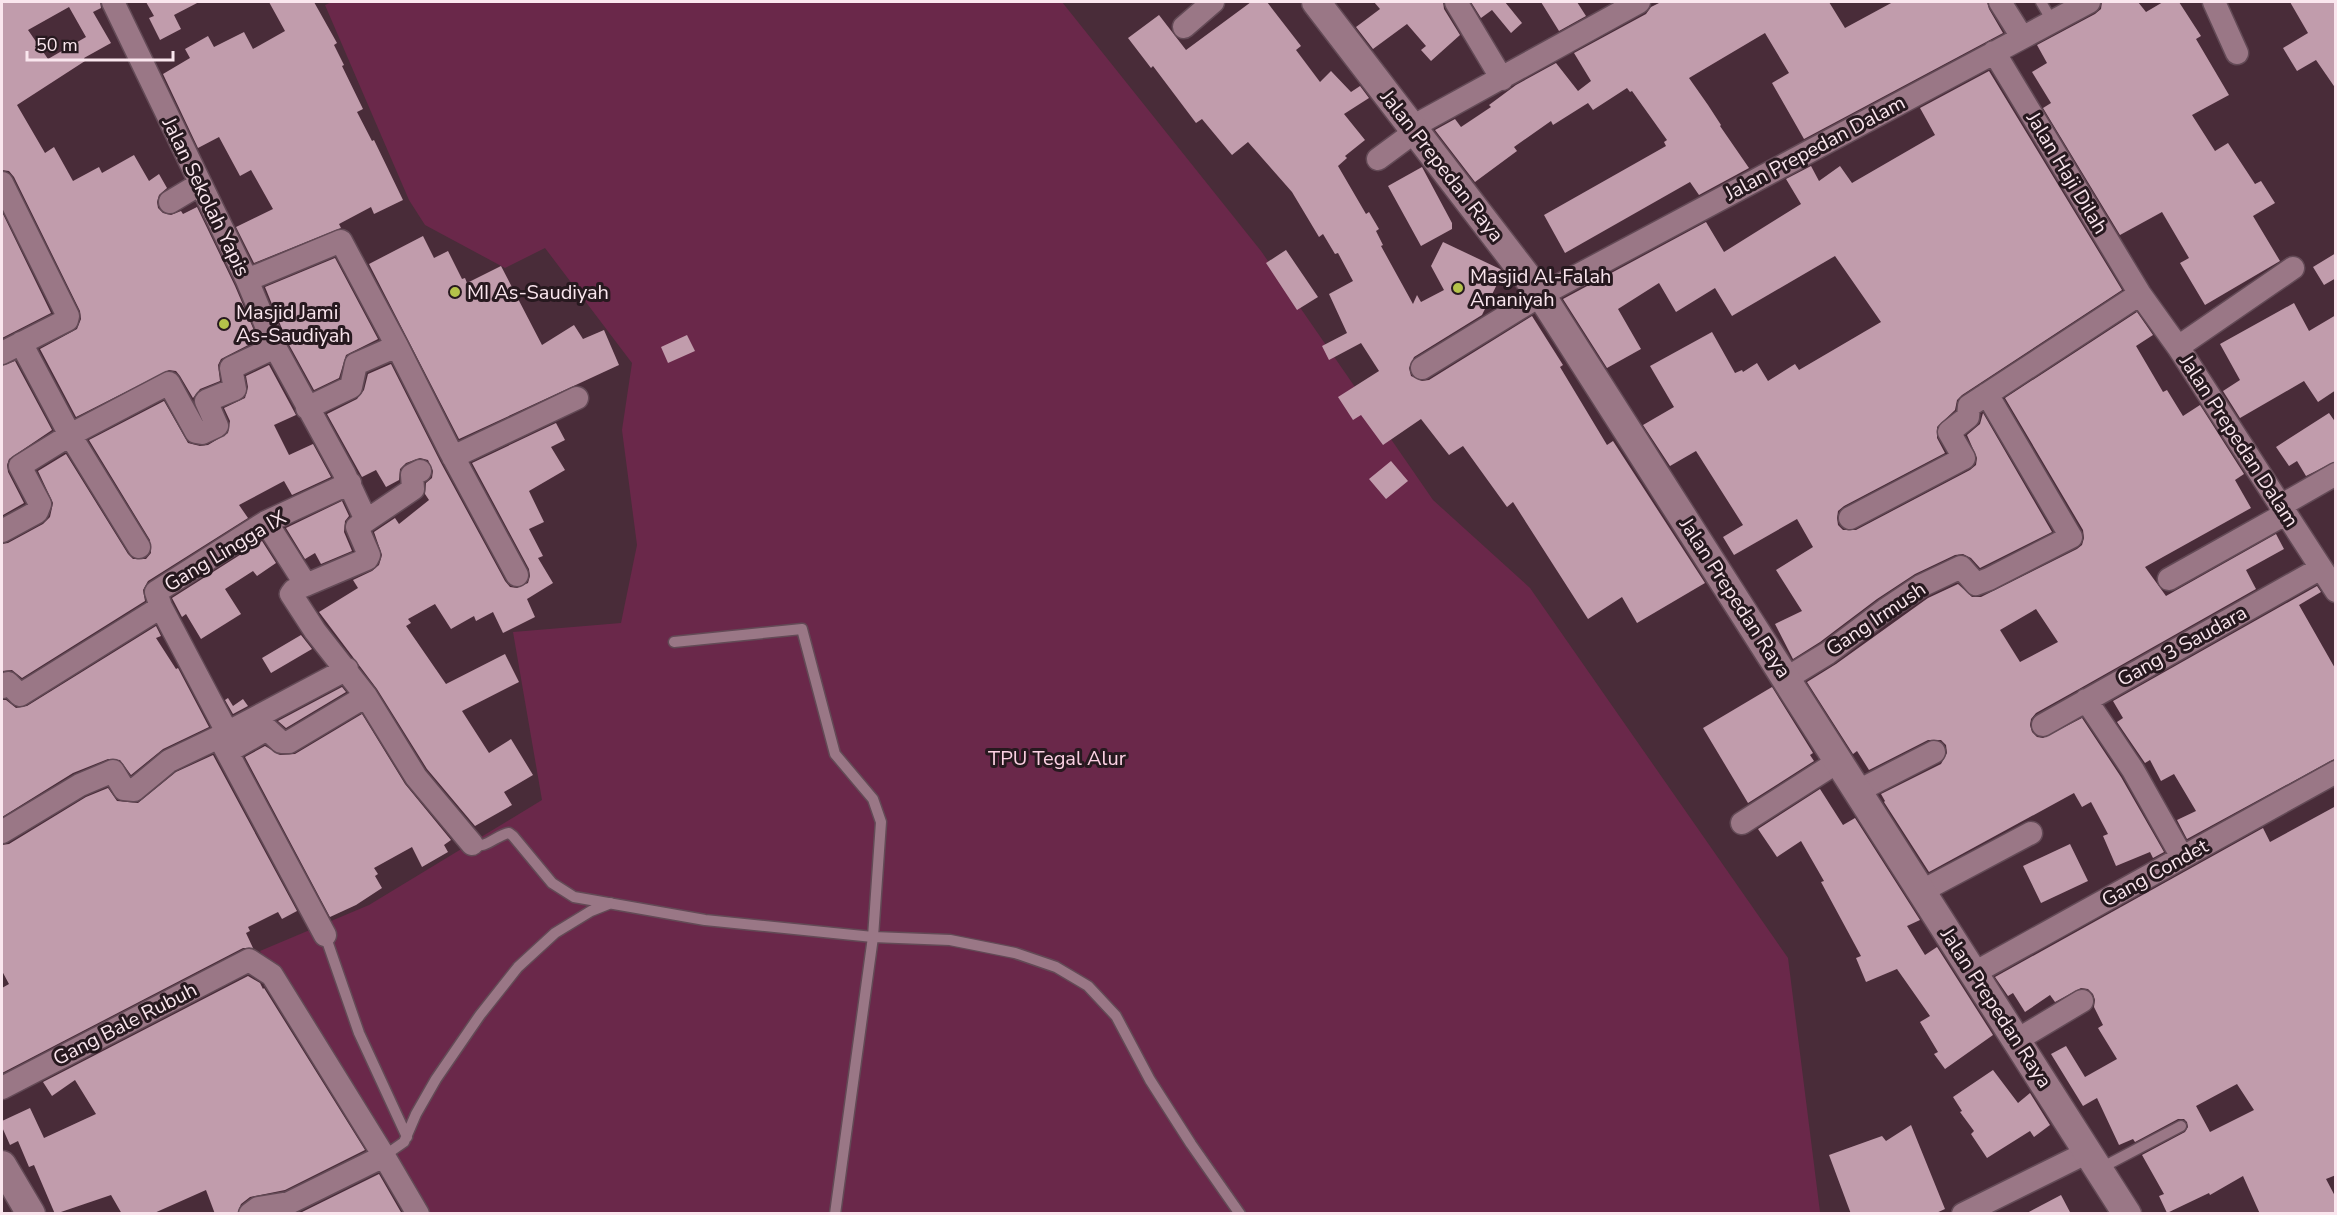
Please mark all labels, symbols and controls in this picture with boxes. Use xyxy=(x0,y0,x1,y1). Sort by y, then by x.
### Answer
scale bar xyxy=(27,24,172,62)
text: 50 m xyxy=(36,33,78,57)
street label: Jalan Prepedan Raya xyxy=(1374,84,1510,248)
street label: Jalan Prepedan Dalam xyxy=(1719,89,1910,207)
street label: Jalan Haji Dilah xyxy=(2019,106,2114,239)
street label: Jalan Sekolah Yapis xyxy=(155,112,256,281)
place label: Masjid Al-Falah Ananiyah xyxy=(1470,263,1611,313)
place label: MI As-Saudiyah xyxy=(467,279,609,306)
marker: Masjid Al-Falah Ananiyah xyxy=(1451,281,1465,295)
marker: MI As-Saudiyah xyxy=(448,285,462,299)
place label: Masjid Jami As-Saudiyah xyxy=(236,299,351,349)
marker: Masjid Jami As-Saudiyah xyxy=(217,317,231,331)
street label: Jalan Prepedan Dalam xyxy=(2173,349,2305,532)
street label: Gang Lingga IX xyxy=(159,504,291,598)
street label: Jalan Prepedan Raya xyxy=(1673,512,1797,683)
street label: Gang Irmush xyxy=(1821,576,1931,662)
street label: Gang 3 Saudara xyxy=(2112,599,2252,693)
park label: TPU Tegal Alur xyxy=(988,745,1126,772)
street label: Gang Condet xyxy=(2097,832,2214,913)
street label: Jalan Prepedan Raya xyxy=(1934,922,2058,1093)
street label: Gang Bale Rubuh xyxy=(49,976,201,1072)

